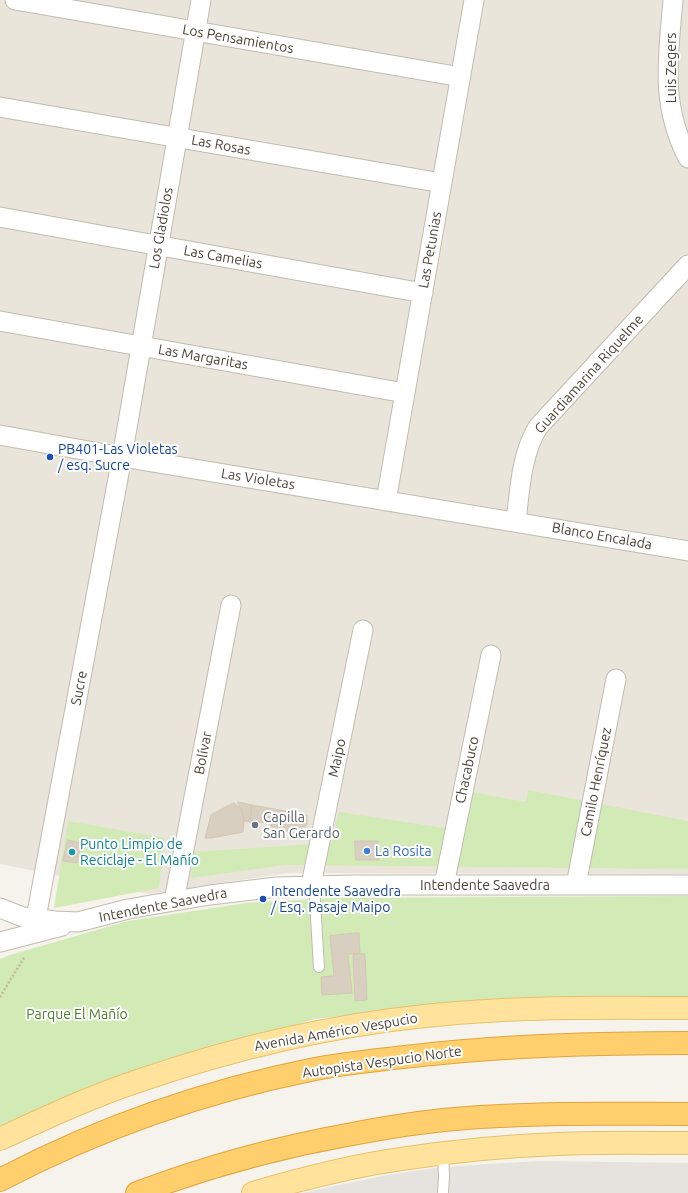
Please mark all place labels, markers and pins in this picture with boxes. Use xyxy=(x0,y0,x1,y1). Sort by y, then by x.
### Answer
place label: PB401-Las Violetas / esq. Sucre xyxy=(58,441,178,474)
marker: PB401-Las Violetas / esq. Sucre xyxy=(45,452,55,462)
place label: Capilla San Gerardo xyxy=(263,809,340,842)
marker: Capilla San Gerardo xyxy=(250,820,260,830)
place label: Punto Limpio de Reciclaje - El Mañío xyxy=(80,836,199,868)
place label: La Rosita xyxy=(375,843,432,859)
marker: La Rosita xyxy=(362,846,372,856)
marker: Punto Limpio de Reciclaje - El Mañío xyxy=(67,847,77,857)
place label: Intendente Saavedra / Esq. Pasaje Maipo xyxy=(271,883,401,916)
marker: Intendente Saavedra / Esq. Pasaje Maipo xyxy=(258,894,268,904)

